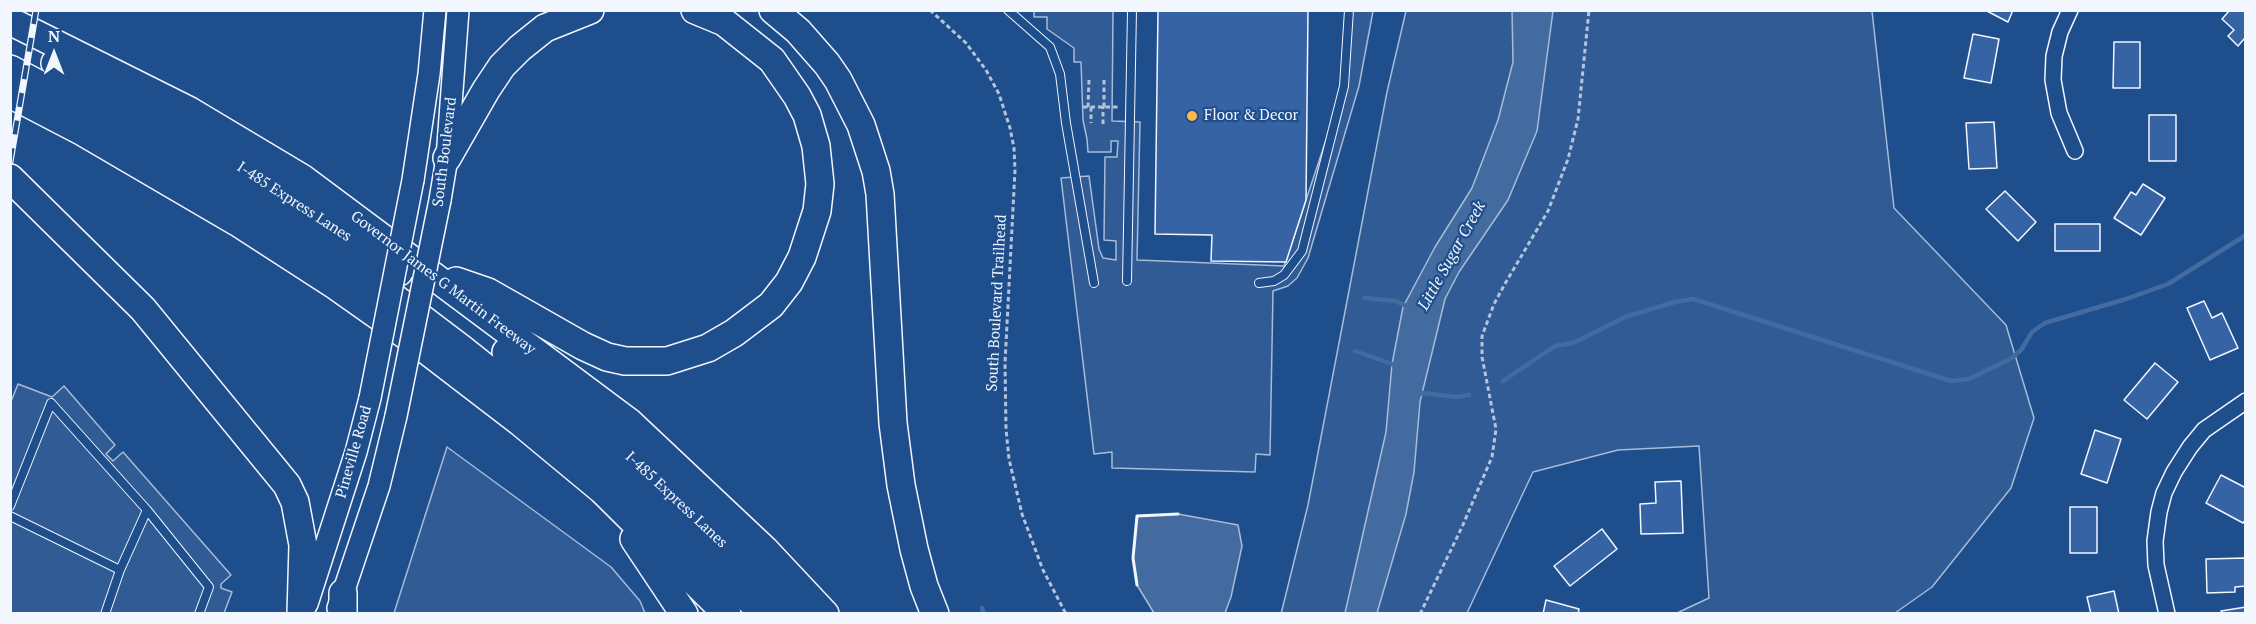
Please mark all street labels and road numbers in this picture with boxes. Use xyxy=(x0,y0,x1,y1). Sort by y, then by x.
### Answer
street label: South Boulevard xyxy=(429,96,461,208)
street label: I-485 Express Lanes xyxy=(233,158,355,246)
street label: Governor James G Martin Freeway xyxy=(347,208,539,358)
street label: South Boulevard Trailhead xyxy=(983,214,1011,392)
street label: Pineville Road xyxy=(332,404,376,500)
street label: I-485 Express Lanes xyxy=(621,448,731,552)

